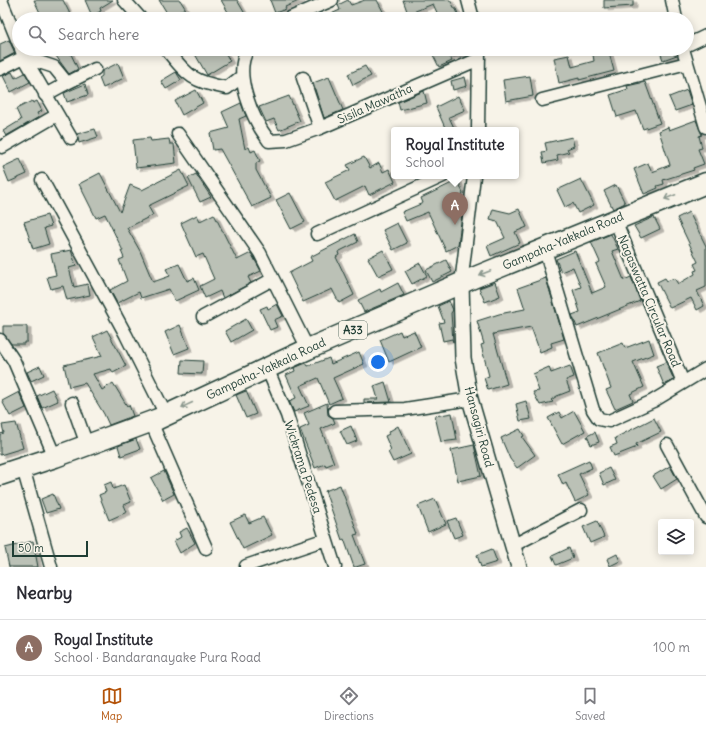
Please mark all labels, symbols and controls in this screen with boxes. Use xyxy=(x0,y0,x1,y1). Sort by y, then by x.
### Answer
search box xyxy=(12,12,694,56)
icon: search xyxy=(26,23,48,45)
text: Search here xyxy=(58,25,139,44)
street label: Sisila Mawatha xyxy=(335,80,415,127)
popup xyxy=(391,127,519,179)
text: Royal Institute xyxy=(405,135,505,154)
text: School xyxy=(405,154,444,171)
pin: A xyxy=(442,192,468,225)
one-way arrow xyxy=(664,194,676,201)
street label: Gampaha-Yakkala Road xyxy=(500,208,626,273)
street label: Nagaswatta Circular Road xyxy=(615,233,684,369)
one-way arrow xyxy=(479,270,491,278)
road number: A33 xyxy=(339,321,367,339)
street label: Gampaha-Yakkala Road xyxy=(204,334,328,403)
your location xyxy=(368,352,388,372)
street label: Hansagiri Road xyxy=(462,385,497,469)
one-way arrow xyxy=(181,402,193,410)
street label: Wickrama Pedesa xyxy=(281,419,326,515)
map controls xyxy=(658,519,694,555)
button: layers xyxy=(658,519,694,555)
scale bar xyxy=(12,539,88,558)
text: 50 m xyxy=(18,541,44,555)
text: Nearby xyxy=(16,582,72,604)
text: Royal Institute xyxy=(54,630,153,649)
text: A xyxy=(25,639,33,656)
text: 100 m xyxy=(653,639,690,656)
text: School · Bandaranayake Pura Road xyxy=(54,649,261,666)
tab: Map xyxy=(101,685,123,723)
tab: Directions xyxy=(324,685,374,723)
tab: Saved xyxy=(575,685,605,723)

